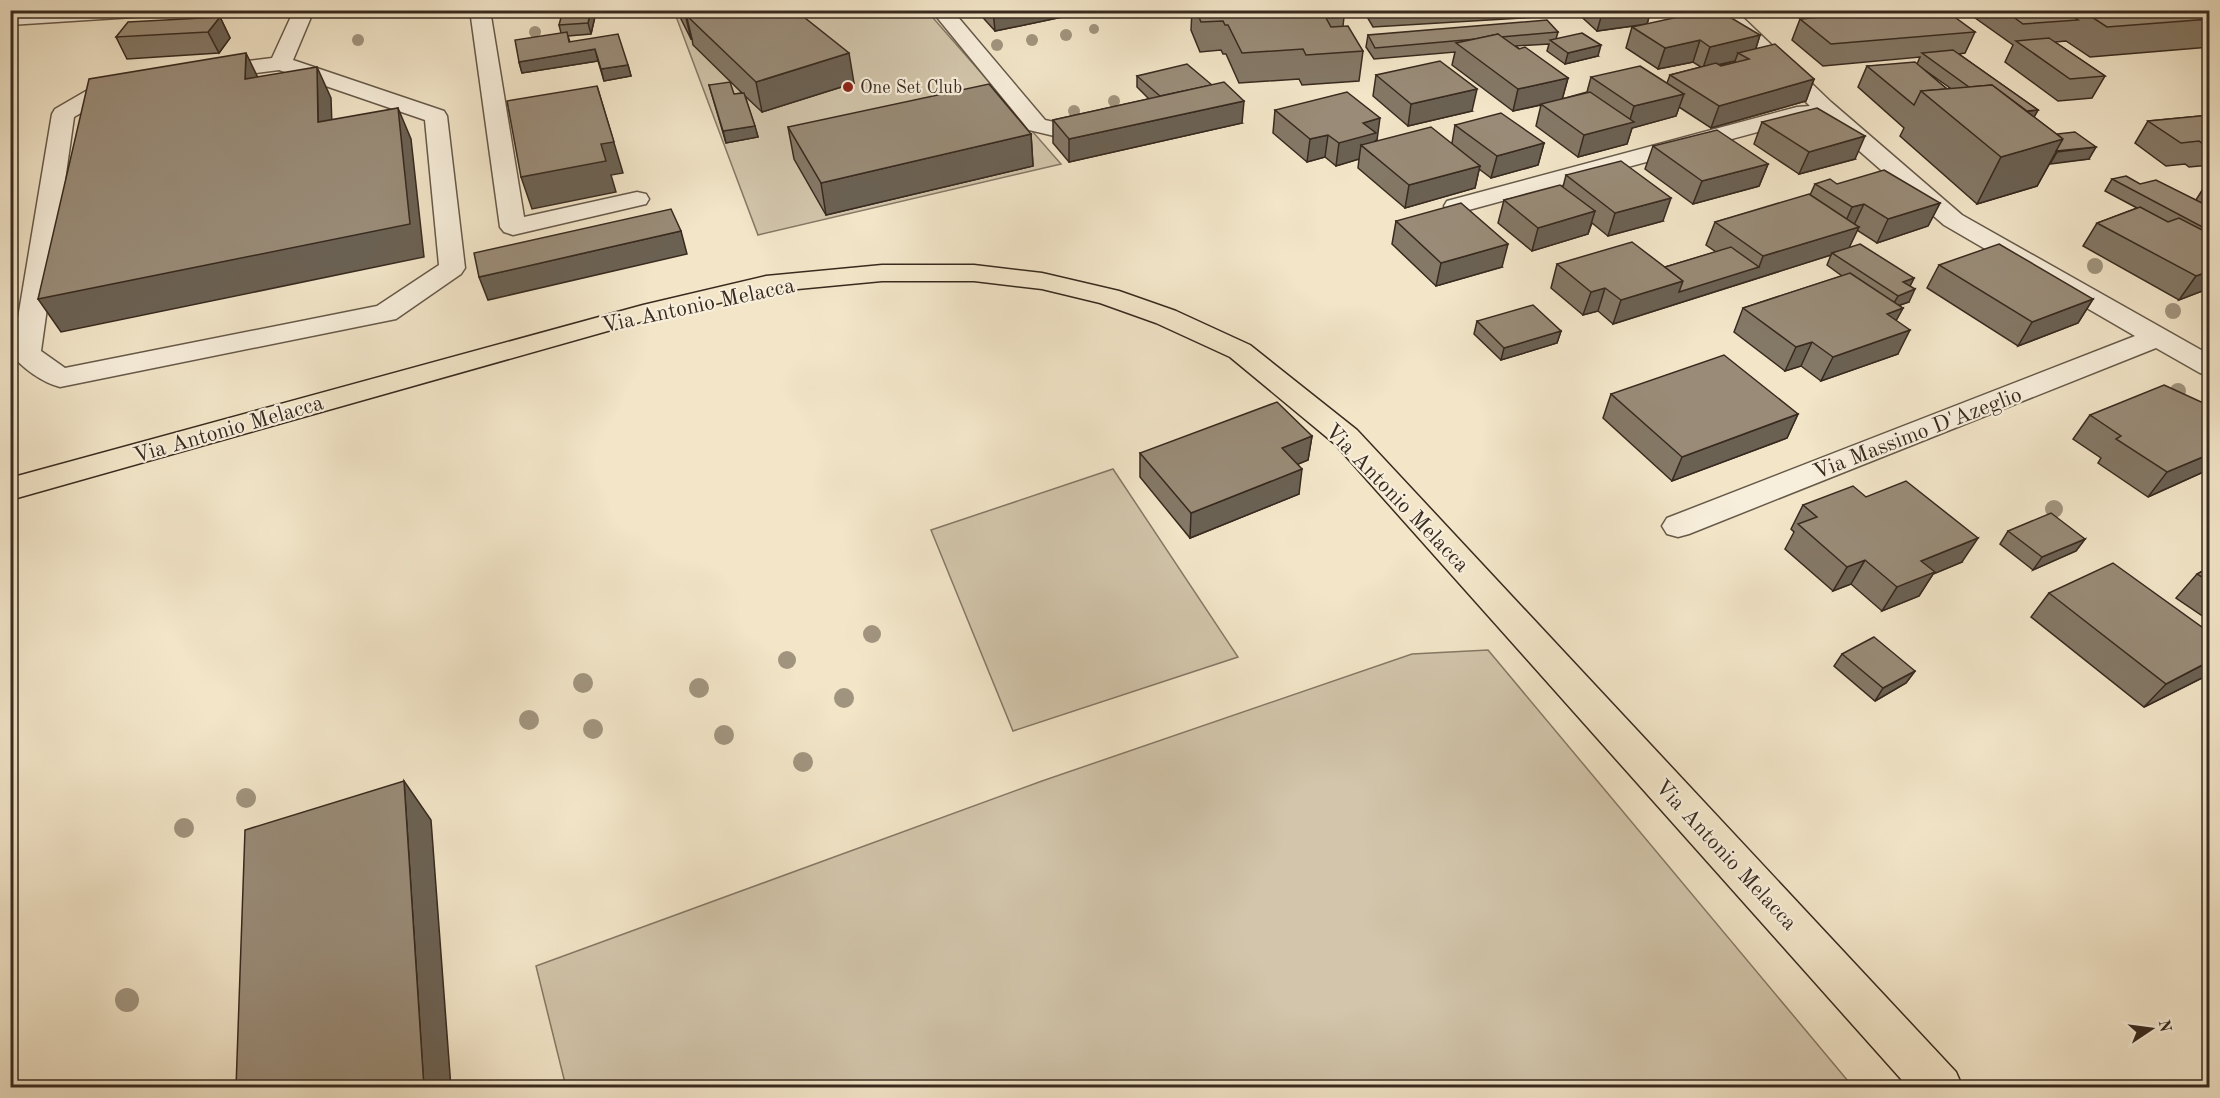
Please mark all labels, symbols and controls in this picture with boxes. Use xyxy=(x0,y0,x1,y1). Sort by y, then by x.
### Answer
place label: One Set Club xyxy=(860,79,962,97)
marker: One Set Club xyxy=(841,80,855,94)
street label: Via Antonio Melacca xyxy=(600,275,797,337)
street label: Via Massimo D'Azeglio xyxy=(1810,384,2025,484)
street label: Via Antonio Melacca xyxy=(131,392,326,468)
street label: Via Antonio Melacca xyxy=(1320,420,1473,577)
street label: Via Antonio Melacca xyxy=(1650,776,1801,935)
north arrow xyxy=(2121,999,2181,1059)
text: N xyxy=(2154,1018,2173,1035)

